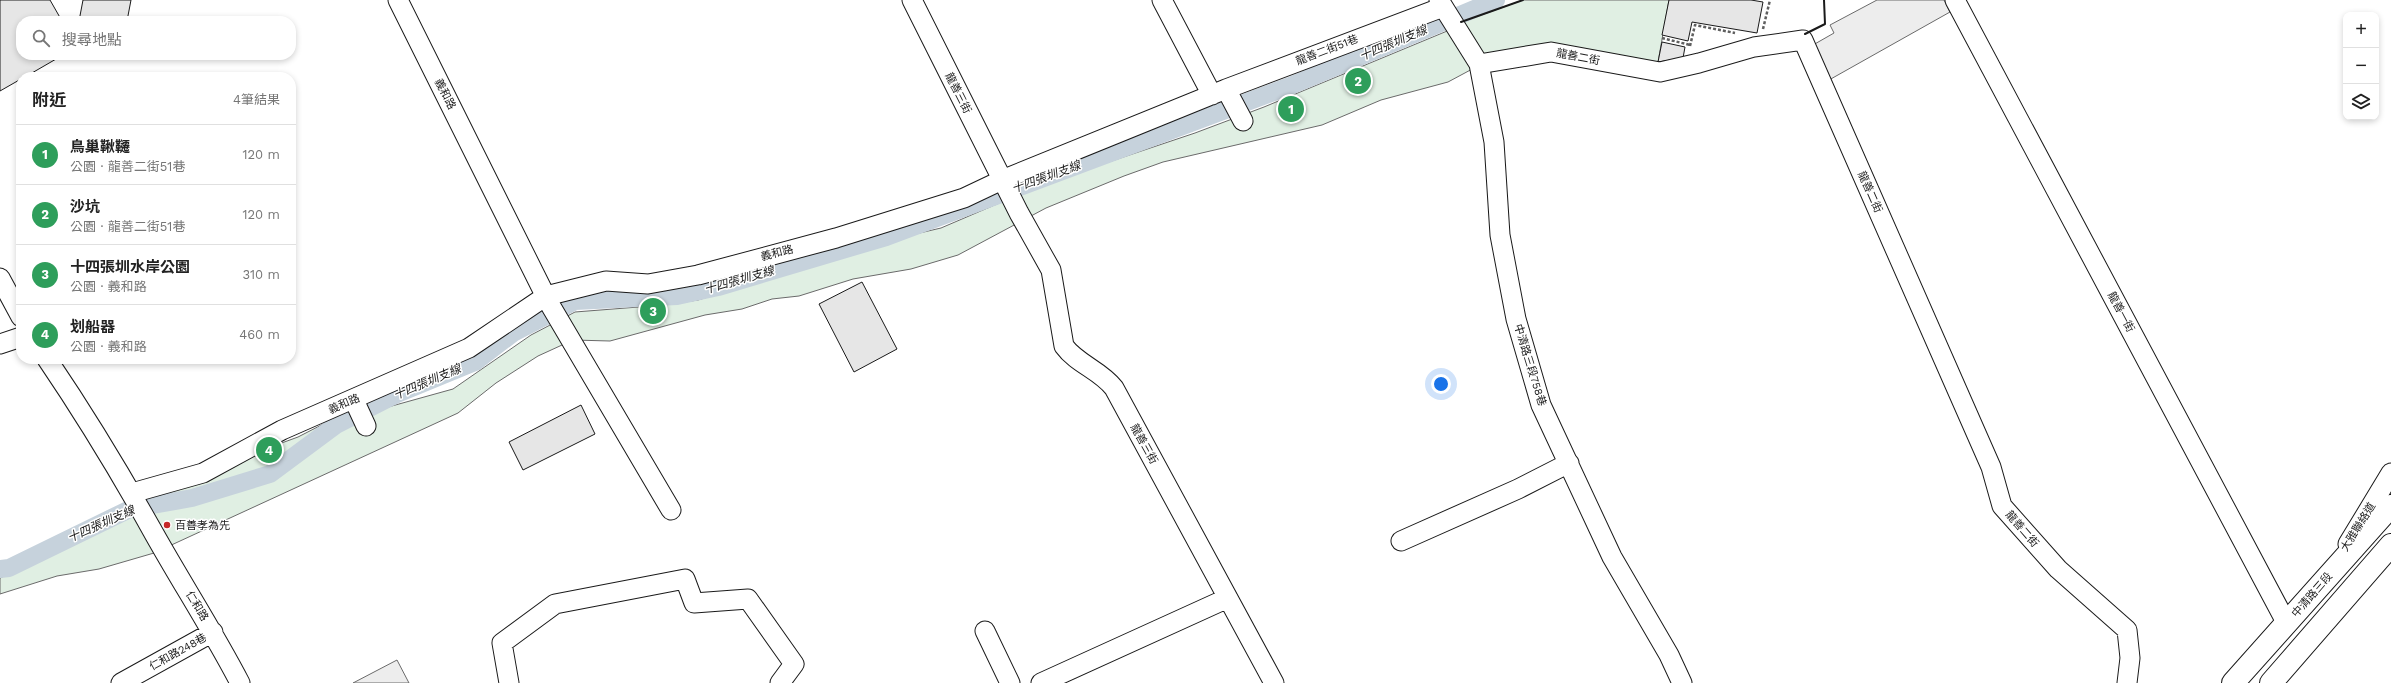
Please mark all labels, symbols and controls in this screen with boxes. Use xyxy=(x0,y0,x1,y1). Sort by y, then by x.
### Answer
map controls xyxy=(2343,12,2379,120)
button: + xyxy=(2343,12,2379,48)
search box xyxy=(16,16,296,60)
water label: 十四張圳支線 xyxy=(1357,22,1431,64)
icon: search xyxy=(30,27,52,49)
text: 搜尋地點 xyxy=(62,31,122,49)
street label: 龍善二街51巷 xyxy=(1294,32,1360,68)
street label: 龍善二街 xyxy=(1555,46,1601,68)
button: − xyxy=(2343,48,2379,84)
pin: 2 xyxy=(1345,66,1371,96)
street label: 龍善三街 xyxy=(942,70,974,116)
street label: 義和路 xyxy=(432,76,458,112)
button: layers xyxy=(2343,84,2379,120)
text: 附近 xyxy=(32,90,66,110)
text: 4筆結果 xyxy=(233,92,280,107)
pin: 1 xyxy=(1278,94,1304,124)
text: 鳥巢鞦韆 xyxy=(70,138,130,156)
text: 1 xyxy=(42,147,48,162)
text: 120 m xyxy=(242,147,280,162)
water label: 十四張圳支線 xyxy=(1010,157,1084,196)
text: 公園 · 龍善二街51巷 xyxy=(70,159,185,174)
street label: 龍善二街 xyxy=(1855,169,1885,215)
text: 沙坑 xyxy=(70,198,100,216)
text: 2 xyxy=(41,207,49,222)
text: 120 m xyxy=(242,207,280,222)
text: 公園 · 龍善二街51巷 xyxy=(70,219,185,234)
street label: 義和路 xyxy=(759,243,795,263)
text: 十四張圳水岸公園 xyxy=(70,258,190,276)
water label: 十四張圳支線 xyxy=(702,263,777,297)
text: 3 xyxy=(41,267,49,282)
text: 310 m xyxy=(242,267,280,282)
text: 公園 · 義和路 xyxy=(70,279,147,294)
street label: 龍善一街 xyxy=(2105,290,2137,334)
pin: 3 xyxy=(640,296,666,326)
text: 划船器 xyxy=(70,318,115,336)
street label: 中清路三段758巷 xyxy=(1511,322,1549,408)
text: 4 xyxy=(41,327,49,342)
text: 460 m xyxy=(239,327,280,342)
text: 公園 · 義和路 xyxy=(70,339,147,354)
water label: 十四張圳支線 xyxy=(391,361,465,403)
your location xyxy=(1431,374,1451,394)
street label: 義和路 xyxy=(326,392,362,416)
street label: 龍善三街 xyxy=(1128,422,1160,466)
pin: 4 xyxy=(256,435,282,465)
street label: 大雅聯絡道 xyxy=(2338,500,2378,554)
water label: 十四張圳支線 xyxy=(65,502,139,545)
street label: 龍善二街 xyxy=(2003,508,2041,550)
place label: 百善孝為先 xyxy=(175,519,230,532)
marker: 百善孝為先 xyxy=(162,520,172,530)
street label: 中清路三段 xyxy=(2289,570,2335,620)
street label: 仁和路 xyxy=(183,589,211,623)
street label: 仁和路248巷 xyxy=(147,631,209,673)

